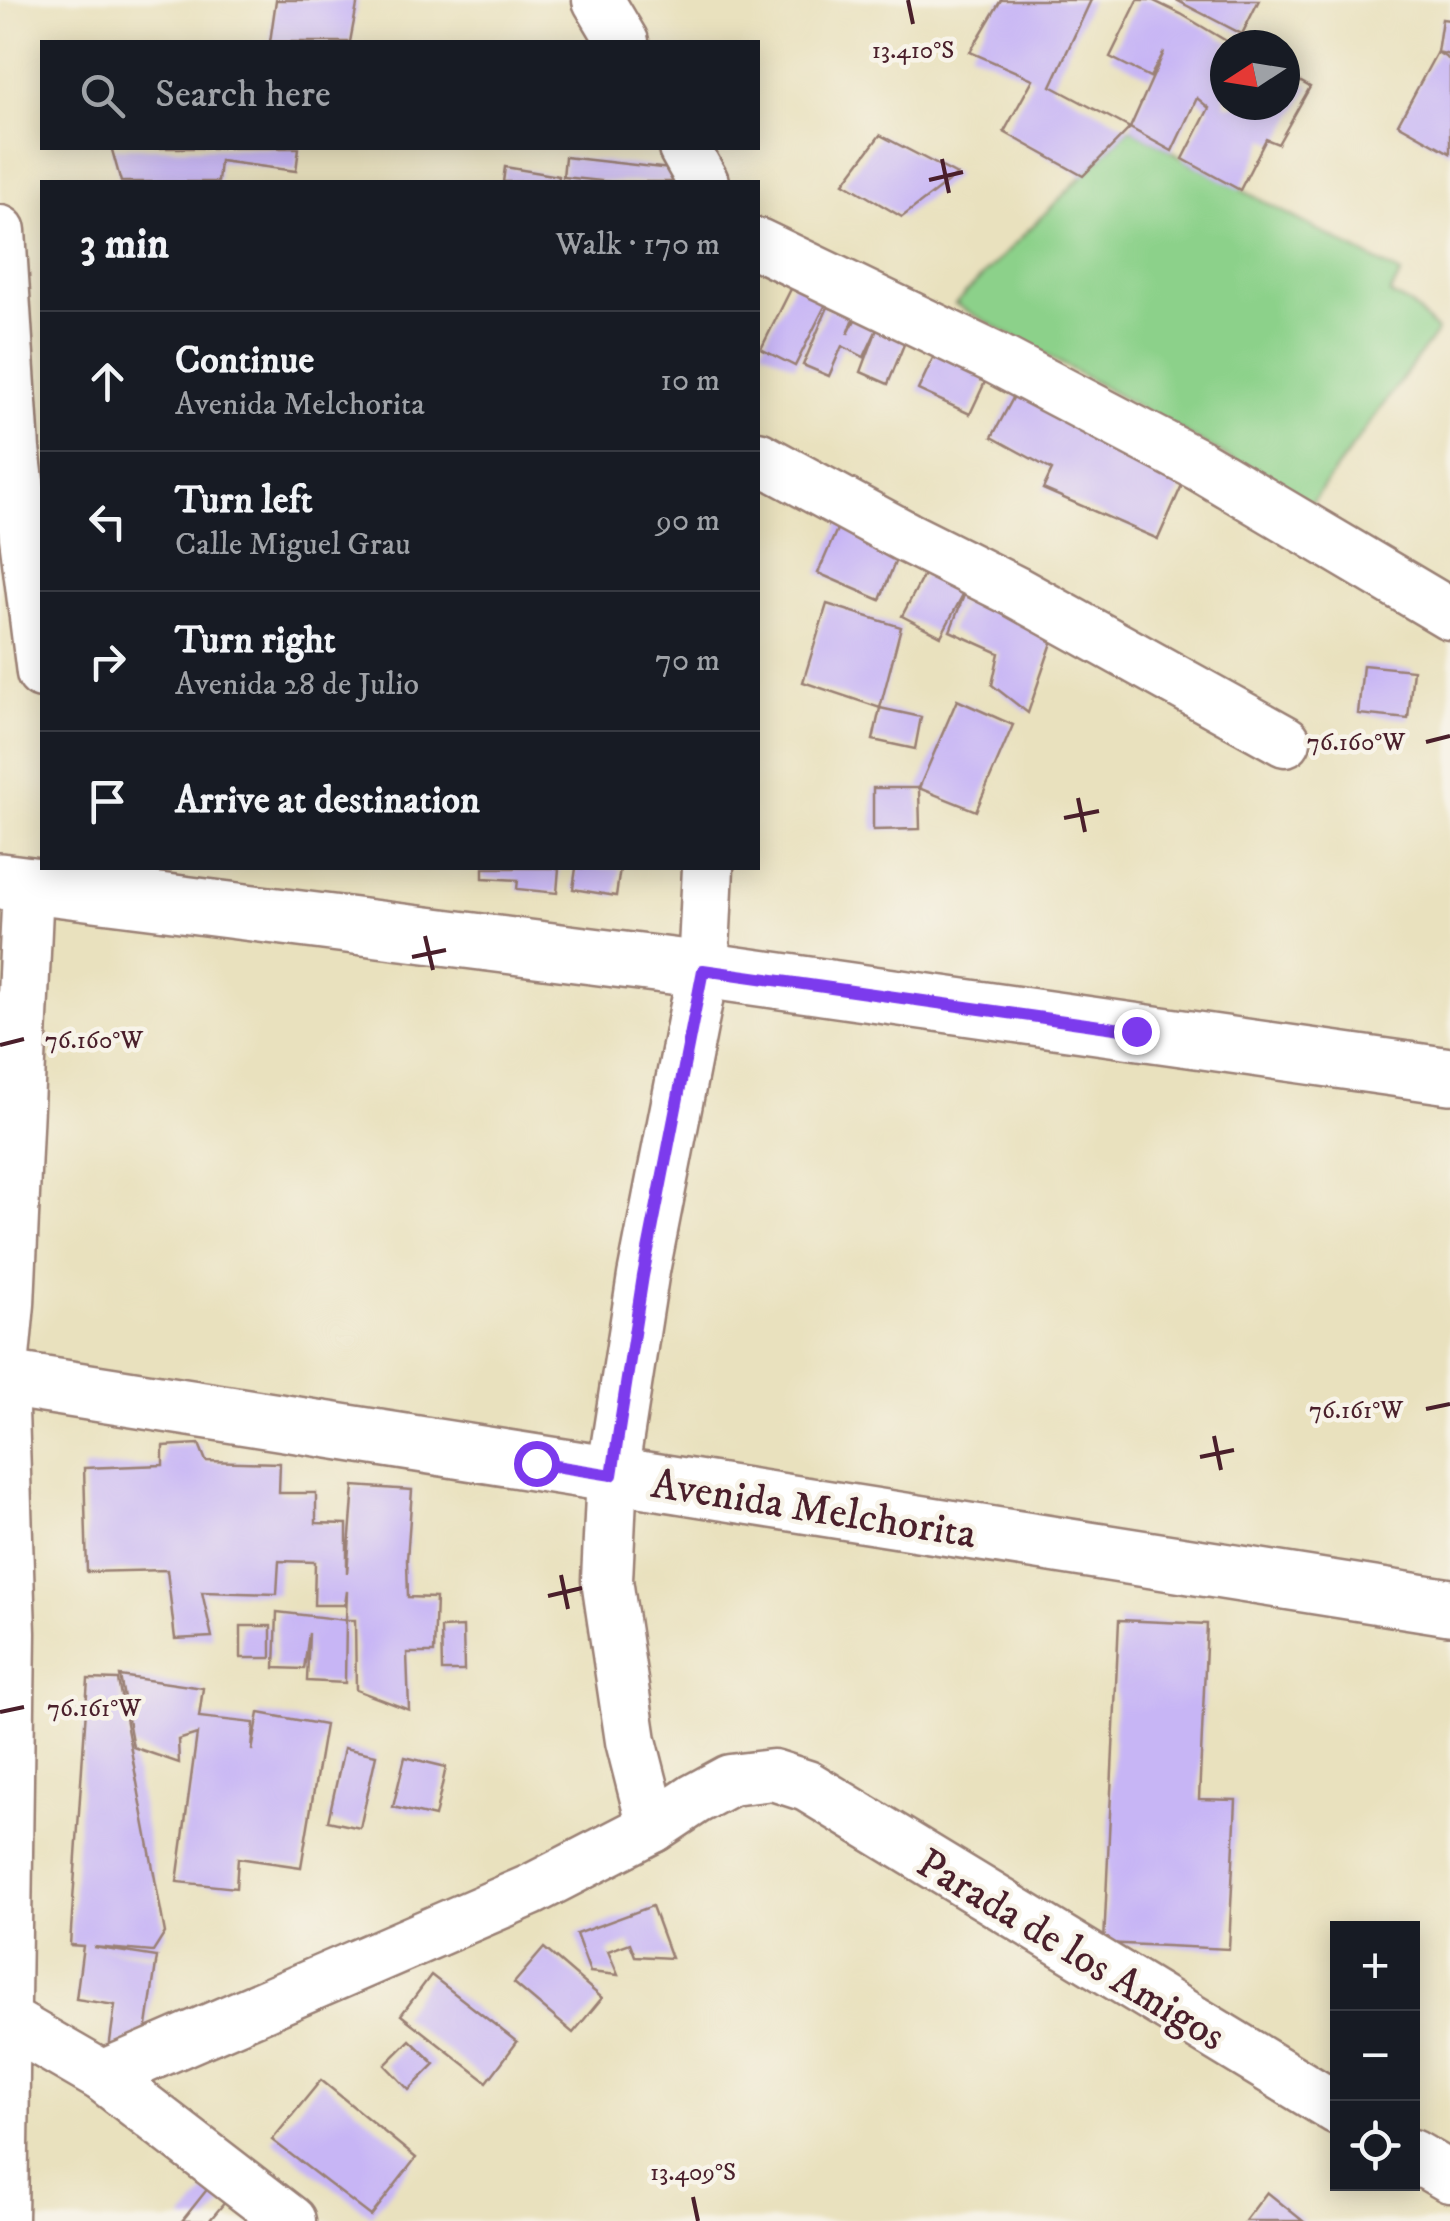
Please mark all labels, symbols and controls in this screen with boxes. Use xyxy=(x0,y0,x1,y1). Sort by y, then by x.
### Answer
north arrow xyxy=(1210,30,1300,120)
text: 13.410°S xyxy=(872,35,954,66)
search box xyxy=(40,40,760,150)
icon: search xyxy=(75,68,130,123)
text: Search here xyxy=(155,71,331,119)
text: 3 min xyxy=(80,219,169,271)
text: Walk · 170 m xyxy=(555,225,720,265)
text: Continue xyxy=(175,337,314,385)
icon: ahead xyxy=(80,354,135,409)
text: 10 m xyxy=(660,361,720,401)
text: Avenida Melchorita xyxy=(175,385,425,425)
text: Turn left xyxy=(175,477,313,525)
icon: left xyxy=(80,494,135,549)
text: 90 m xyxy=(656,501,720,541)
text: Calle Miguel Grau xyxy=(175,525,411,565)
text: Turn right xyxy=(175,617,336,665)
icon: right xyxy=(80,634,135,689)
text: 70 m xyxy=(655,641,720,681)
text: Avenida 28 de Julio xyxy=(175,665,419,705)
text: 76.160°W xyxy=(1307,727,1406,758)
icon: arrive xyxy=(80,774,135,829)
text: Arrive at destination xyxy=(175,777,480,825)
route end xyxy=(1114,1009,1160,1055)
text: 76.160°W xyxy=(45,1025,144,1056)
text: 76.161°W xyxy=(1309,1395,1404,1426)
route start xyxy=(514,1441,560,1487)
street label: Avenida Melchorita xyxy=(648,1459,980,1561)
text: 76.161°W xyxy=(47,1693,142,1724)
street label: Parada de los Amigos xyxy=(907,1838,1234,2063)
map controls xyxy=(1330,1921,1420,2191)
button: + xyxy=(1330,1921,1420,2011)
button: − xyxy=(1330,2011,1420,2101)
button: locate xyxy=(1330,2101,1420,2191)
text: 13.409°S xyxy=(650,2157,736,2188)

